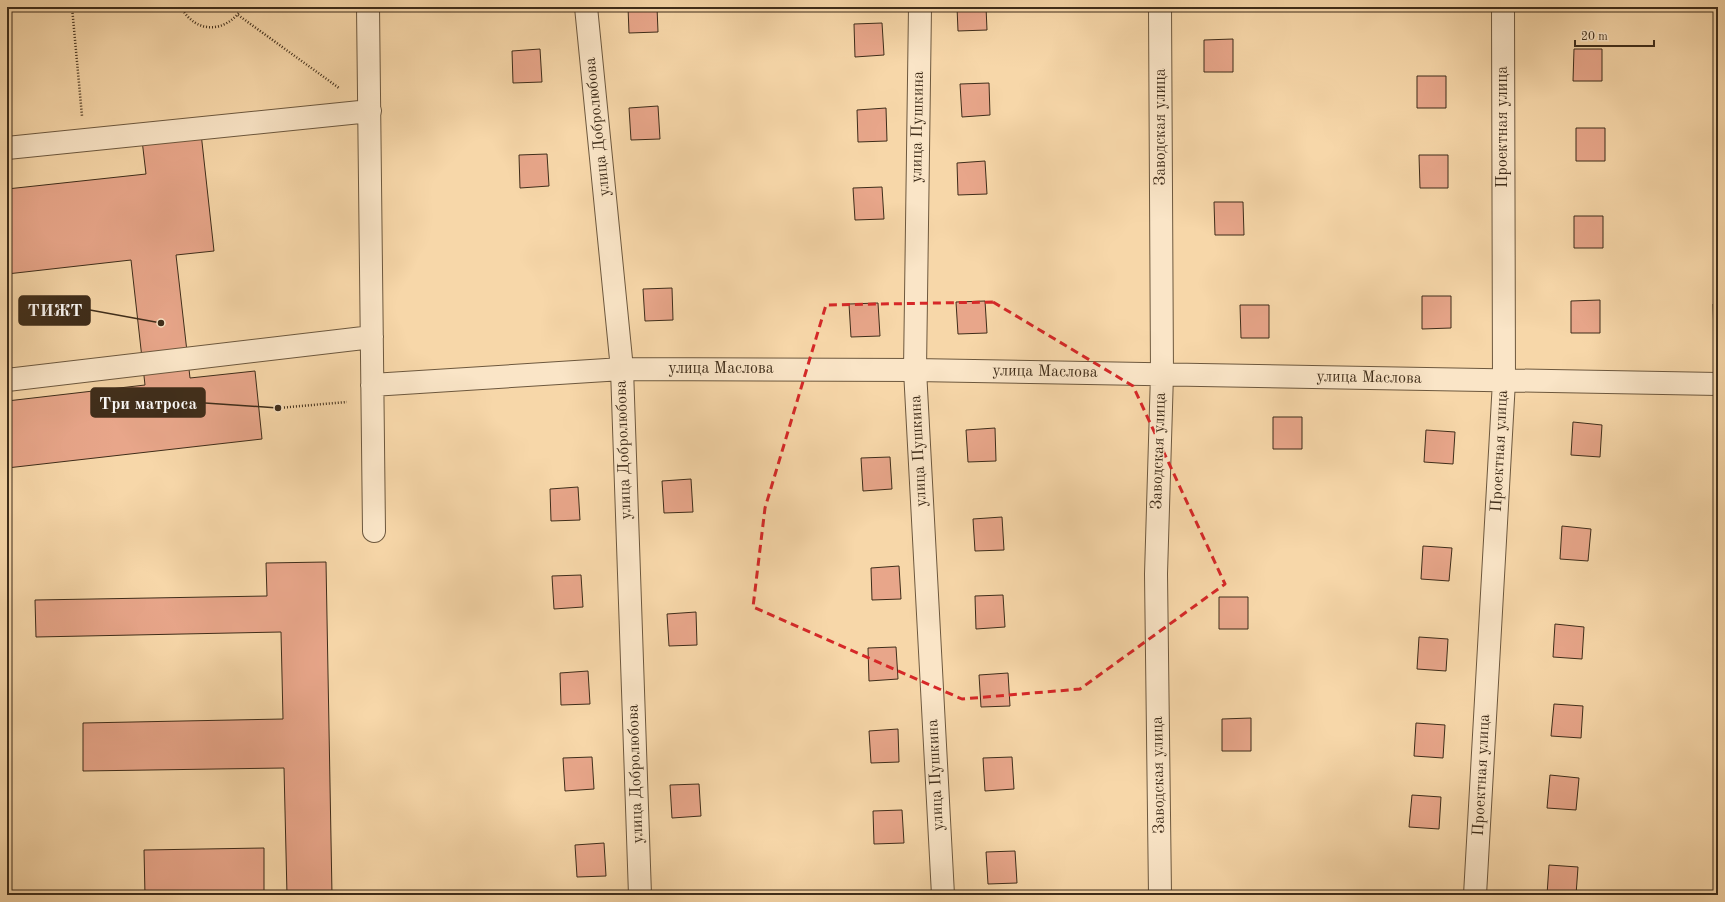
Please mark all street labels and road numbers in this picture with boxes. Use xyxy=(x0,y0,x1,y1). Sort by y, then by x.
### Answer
street label: улица Добролюбова xyxy=(583,57,613,197)
street label: Проектная улица xyxy=(1495,66,1511,188)
street label: Заводская улица xyxy=(1153,68,1169,186)
street label: улица Пушкина xyxy=(909,71,927,183)
street label: улица Маслова xyxy=(668,361,774,377)
street label: улица Маслова xyxy=(992,363,1098,381)
street label: улица Маслова xyxy=(1316,369,1422,387)
street label: улица Добролюбова xyxy=(614,380,634,520)
street label: Проектная улица xyxy=(1489,389,1511,512)
street label: Заводская улица xyxy=(1149,392,1169,510)
street label: улица Пушкина xyxy=(908,395,930,507)
street label: улица Добролюбова xyxy=(626,704,646,844)
street label: Проектная улица xyxy=(1471,713,1493,836)
street label: Заводская улица xyxy=(1150,716,1168,834)
street label: улица Пушкина xyxy=(925,719,947,831)

